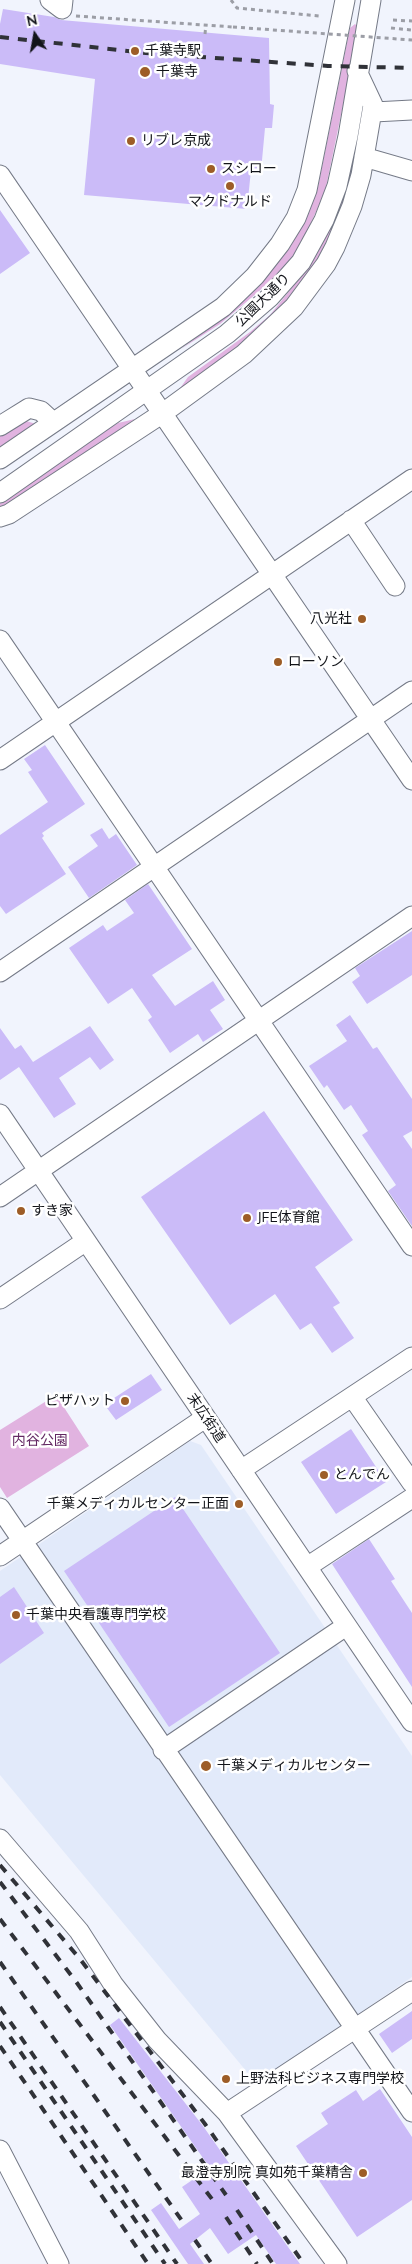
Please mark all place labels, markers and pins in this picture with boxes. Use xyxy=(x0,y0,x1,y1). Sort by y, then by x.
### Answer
place label: 千葉寺駅 xyxy=(145,43,201,59)
marker: 千葉寺駅 xyxy=(129,45,141,57)
place label: 千葉寺 xyxy=(156,64,198,80)
marker: 千葉寺 xyxy=(138,65,152,79)
place label: リブレ京成 xyxy=(141,133,211,149)
marker: リブレ京成 xyxy=(125,135,137,147)
place label: スシロー xyxy=(221,161,277,177)
marker: スシロー xyxy=(205,163,217,175)
marker: マクドナルド xyxy=(224,180,236,192)
place label: マクドナルド xyxy=(188,194,272,210)
place label: 八光社 xyxy=(310,611,352,627)
marker: 八光社 xyxy=(356,613,368,625)
place label: ローソン xyxy=(288,654,344,670)
marker: ローソン xyxy=(272,656,284,668)
place label: すき家 xyxy=(31,1203,73,1219)
marker: すき家 xyxy=(15,1205,27,1217)
place label: JFE体育館 xyxy=(257,1210,320,1226)
marker: JFE体育館 xyxy=(241,1212,253,1224)
place label: ピザハット xyxy=(45,1393,115,1409)
marker: ピザハット xyxy=(119,1395,131,1407)
place label: とんでん xyxy=(334,1467,390,1483)
marker: とんでん xyxy=(318,1469,330,1481)
place label: 千葉メディカルセンター正面 xyxy=(47,1496,229,1512)
marker: 千葉メディカルセンター正面 xyxy=(233,1498,245,1510)
place label: 千葉中央看護専門学校 xyxy=(26,1607,166,1623)
marker: 千葉中央看護専門学校 xyxy=(10,1609,22,1621)
place label: 千葉メディカルセンター xyxy=(217,1758,371,1774)
marker: 千葉メディカルセンター xyxy=(199,1759,213,1773)
place label: 上野法科ビジネス専門学校 xyxy=(236,2071,404,2087)
marker: 上野法科ビジネス専門学校 xyxy=(220,2073,232,2085)
place label: 最澄寺別院 真如苑千葉精舎 xyxy=(181,2165,353,2181)
marker: 最澄寺別院 真如苑千葉精舎 xyxy=(357,2167,369,2179)

